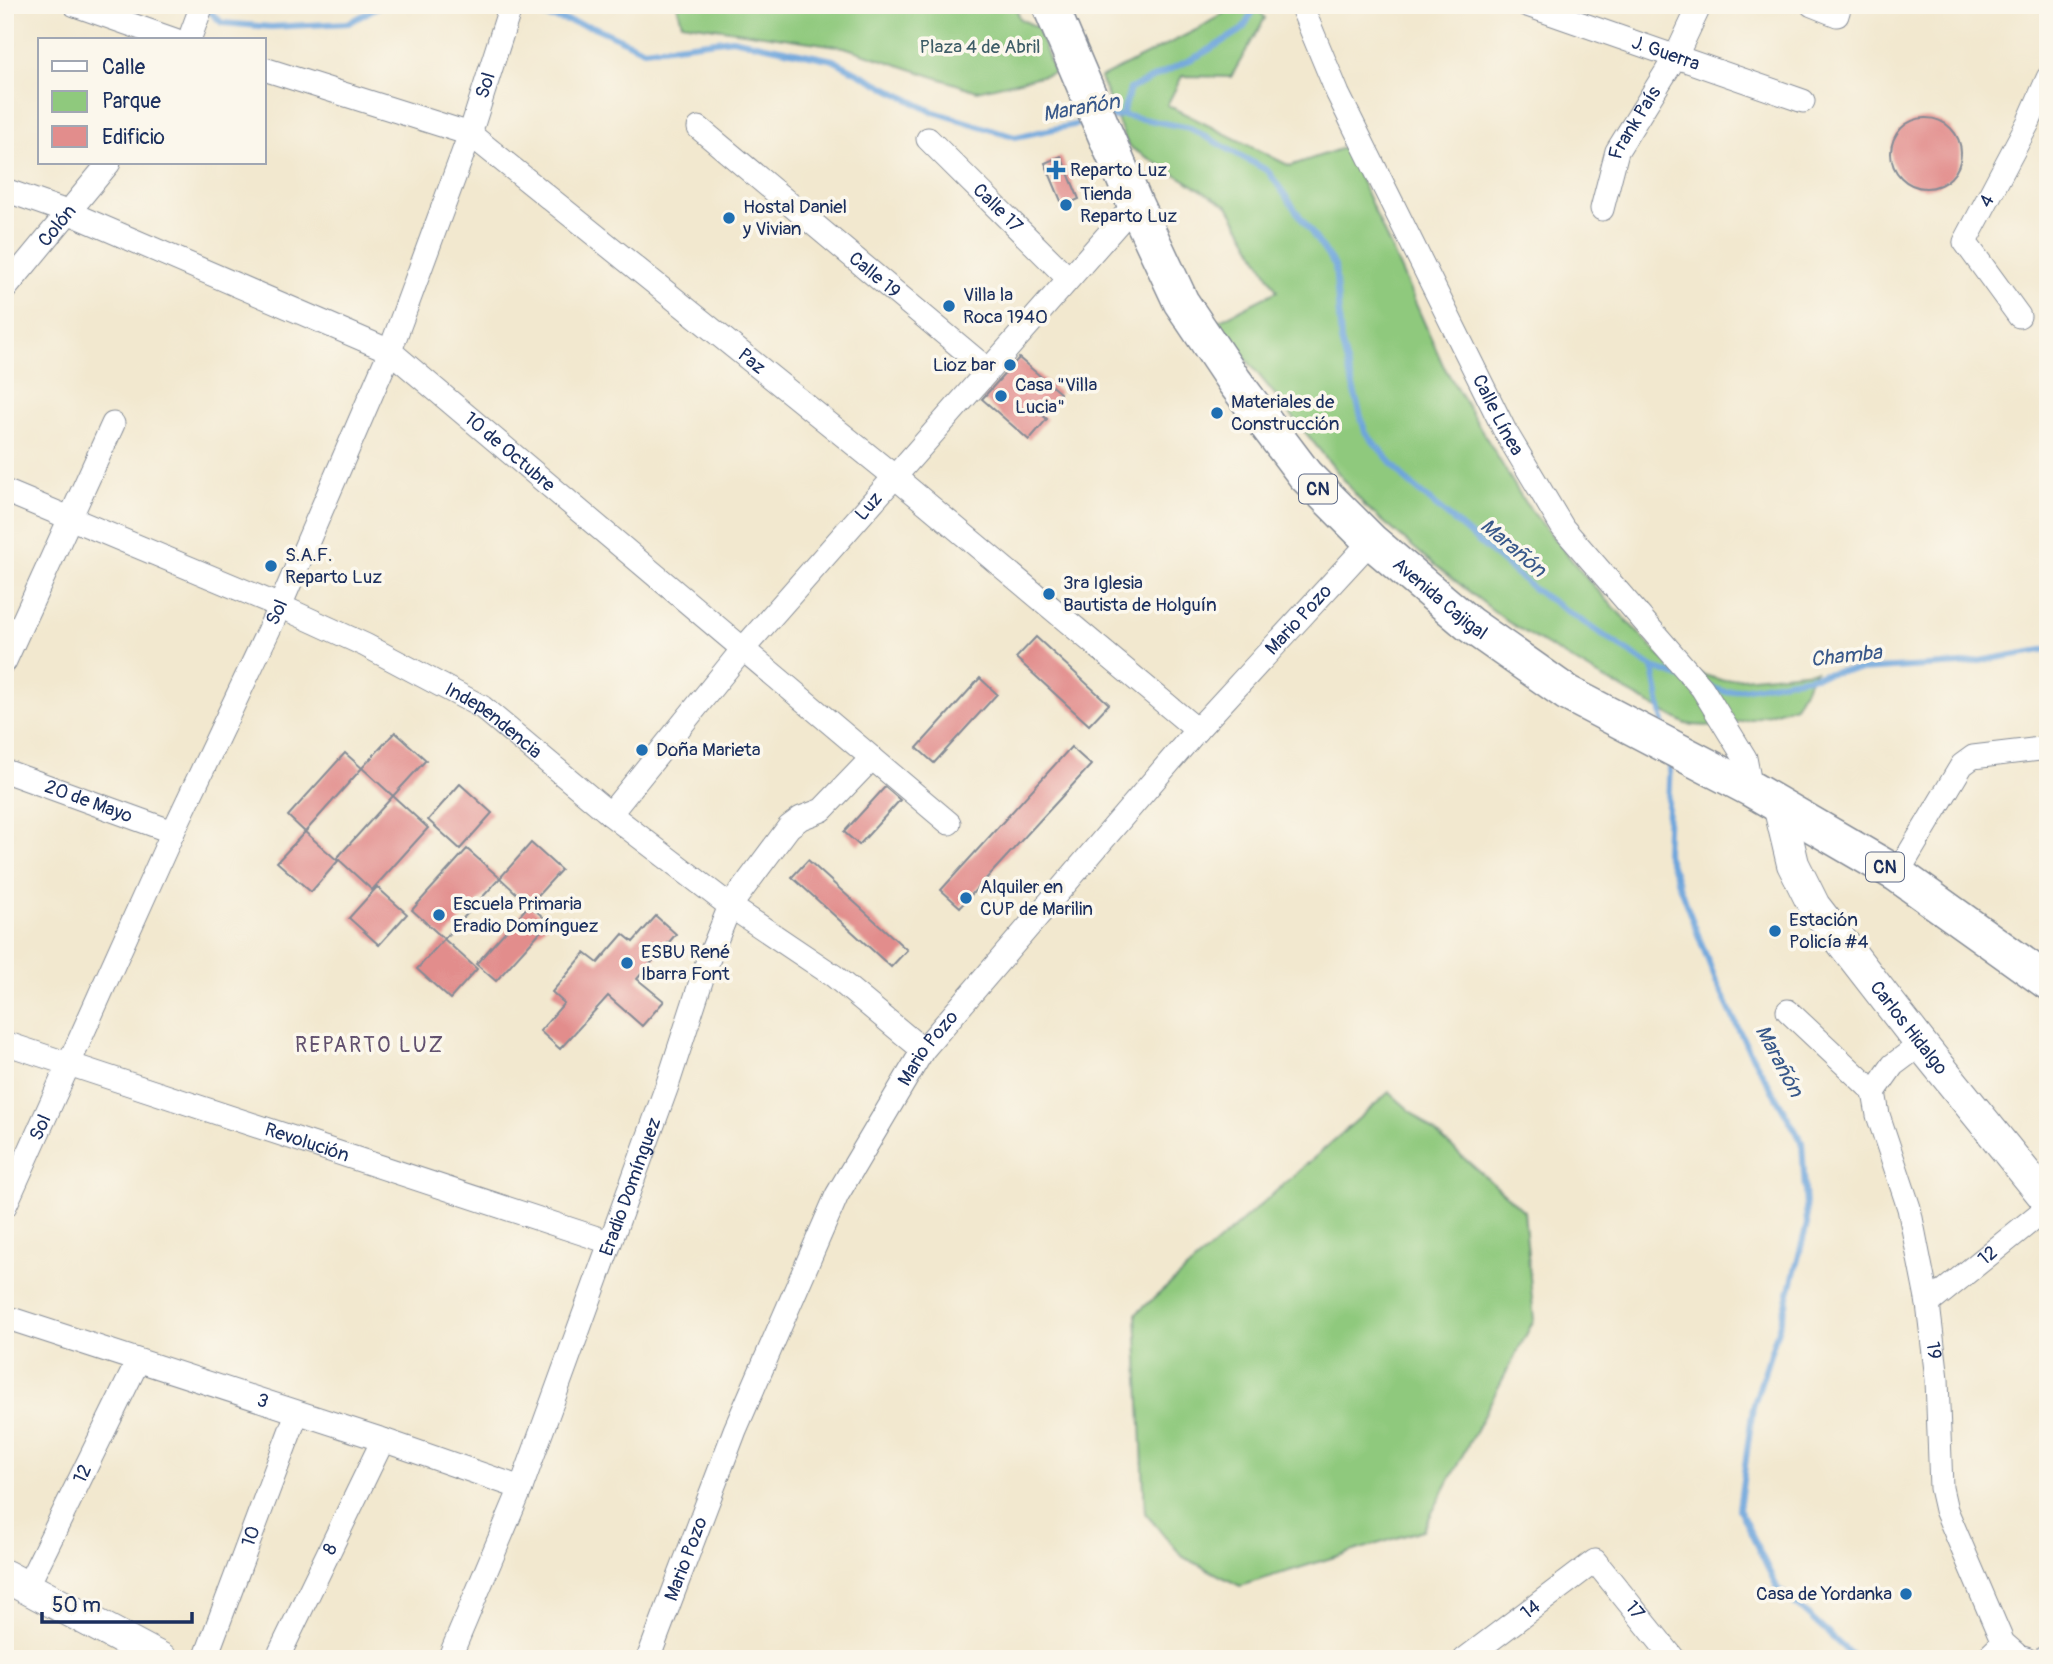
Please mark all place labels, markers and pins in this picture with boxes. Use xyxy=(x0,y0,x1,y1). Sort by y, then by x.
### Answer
place label: Reparto Luz xyxy=(1070,158,1167,182)
marker: Reparto Luz xyxy=(1048,162,1064,178)
place label: Tienda Reparto Luz xyxy=(1080,182,1177,228)
place label: Hostal Daniel y Vivian xyxy=(742,195,847,241)
marker: Tienda Reparto Luz xyxy=(1058,197,1074,213)
marker: Hostal Daniel y Vivian xyxy=(721,210,737,226)
place label: Villa la Roca 1940 xyxy=(963,283,1048,329)
marker: Villa la Roca 1940 xyxy=(941,298,957,314)
place label: Lioz bar xyxy=(933,353,996,377)
marker: Lioz bar xyxy=(1002,357,1018,373)
place label: Casa "Villa Lucia" xyxy=(1015,373,1098,419)
marker: Casa "Villa Lucia" xyxy=(993,388,1009,404)
place label: Materiales de Construcción xyxy=(1231,390,1339,436)
marker: Materiales de Construcción xyxy=(1209,405,1225,421)
place label: S.A.F. Reparto Luz xyxy=(285,543,382,589)
marker: S.A.F. Reparto Luz xyxy=(263,558,279,574)
place label: 3ra Iglesia Bautista de Holguín xyxy=(1063,571,1217,617)
marker: 3ra Iglesia Bautista de Holguín xyxy=(1041,586,1057,602)
place label: Doña Marieta xyxy=(656,738,761,762)
marker: Doña Marieta xyxy=(634,742,650,758)
place label: Alquiler en CUP de Marilin xyxy=(980,875,1093,921)
marker: Alquiler en CUP de Marilin xyxy=(958,890,974,906)
place label: Escuela Primaria Eradio Domínguez xyxy=(453,892,598,938)
marker: Escuela Primaria Eradio Domínguez xyxy=(431,907,447,923)
place label: Estación Policía #4 xyxy=(1789,908,1868,954)
marker: Estación Policía #4 xyxy=(1767,923,1783,939)
place label: ESBU René Ibarra Font xyxy=(641,940,730,986)
marker: ESBU René Ibarra Font xyxy=(619,955,635,971)
place label: Casa de Yordanka xyxy=(1756,1582,1892,1606)
marker: Casa de Yordanka xyxy=(1898,1586,1914,1602)

